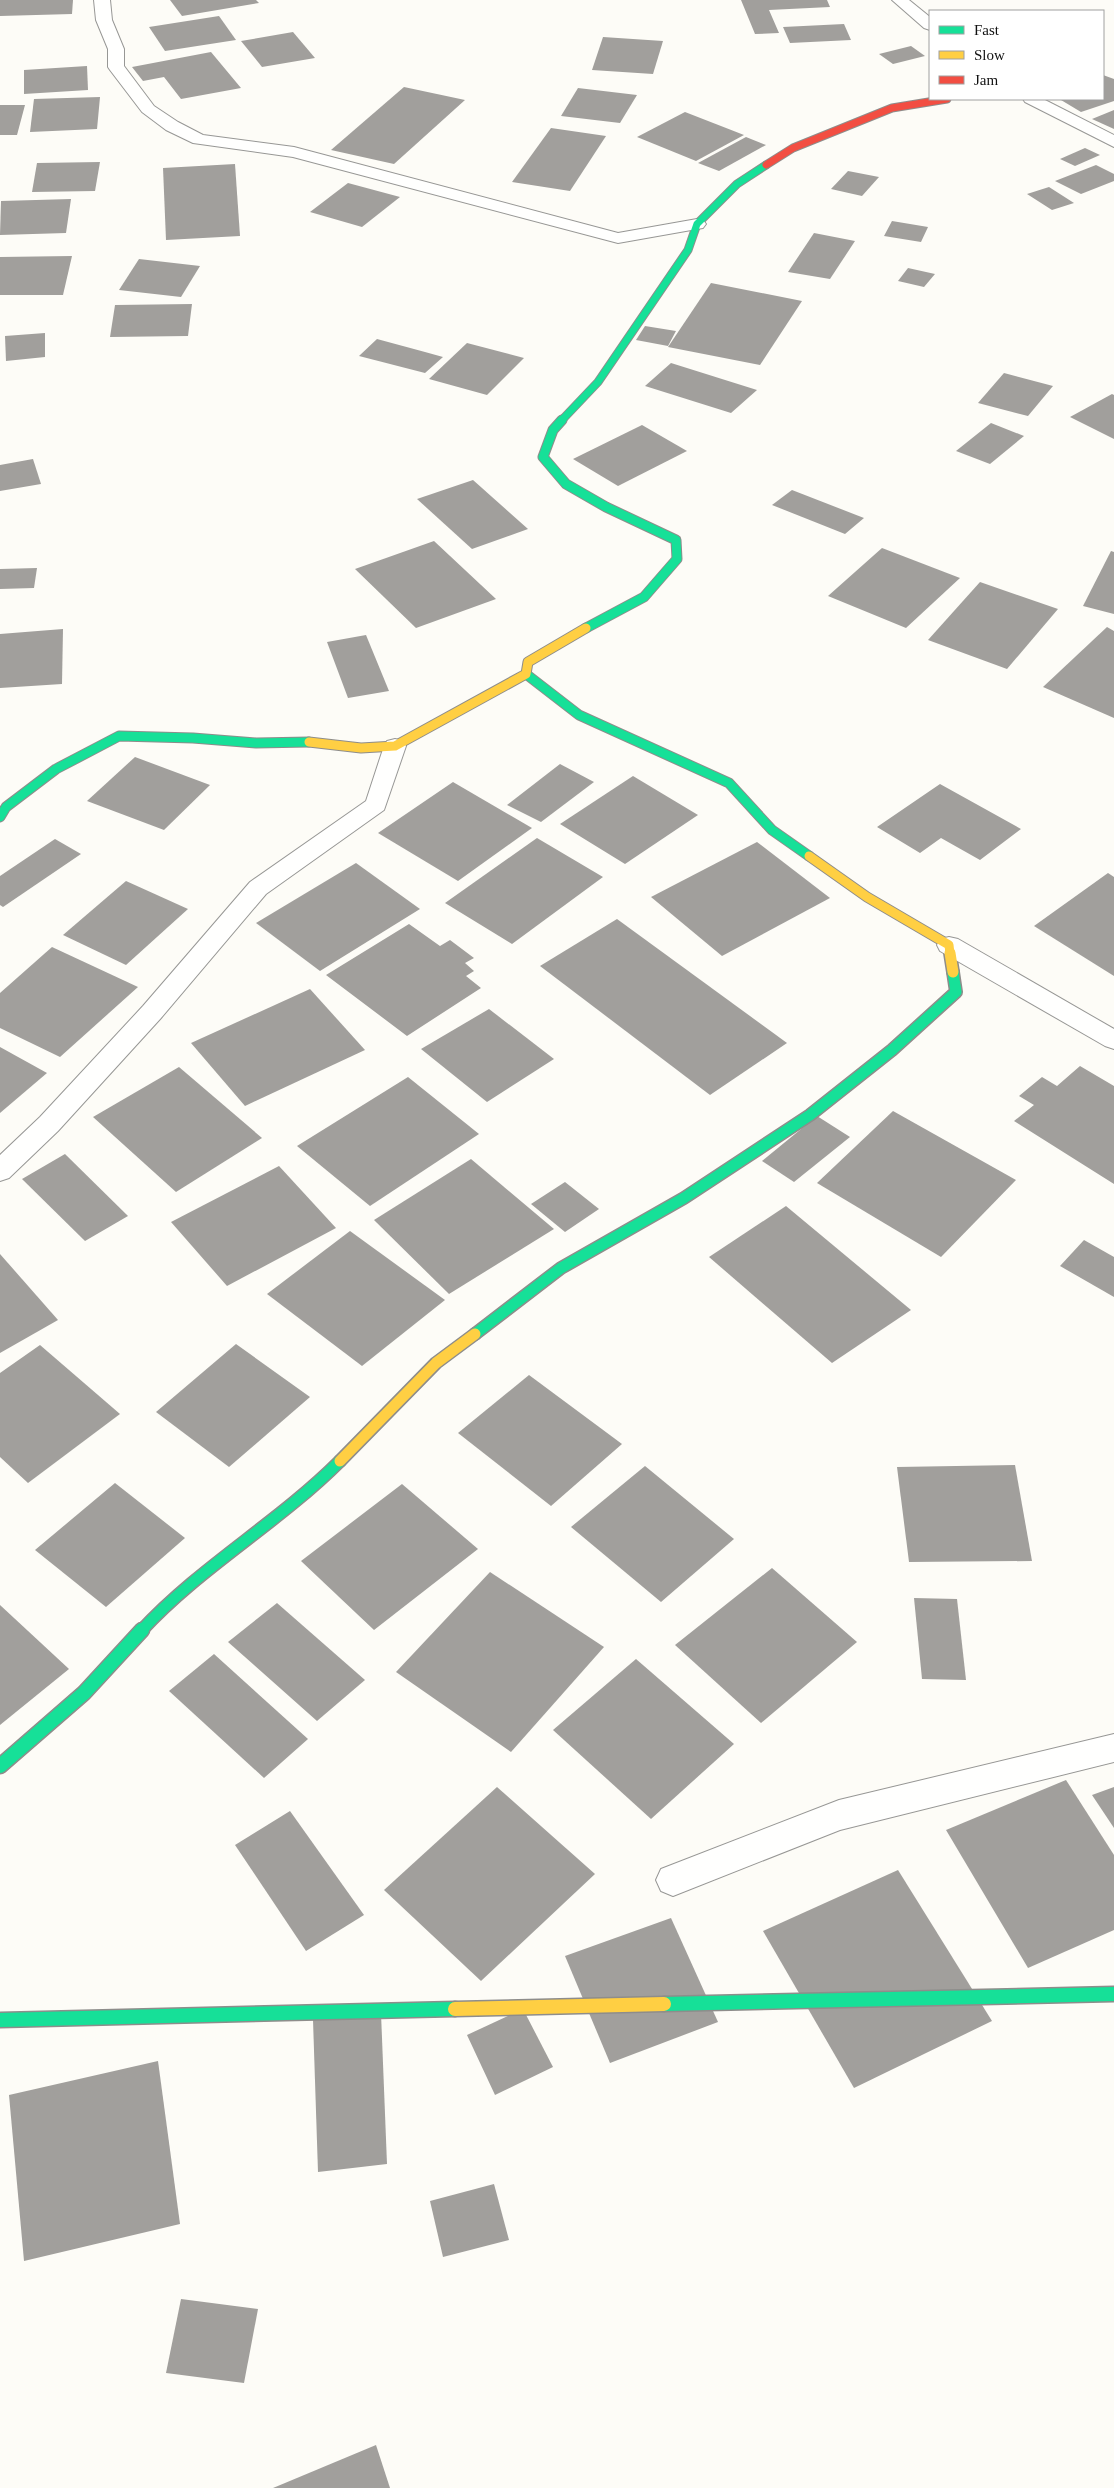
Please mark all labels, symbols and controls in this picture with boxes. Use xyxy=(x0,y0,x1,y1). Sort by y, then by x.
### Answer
legend xyxy=(929,10,1104,100)
text: Fast xyxy=(974,22,1000,38)
text: Slow xyxy=(974,47,1005,63)
text: Jam xyxy=(974,72,998,88)

